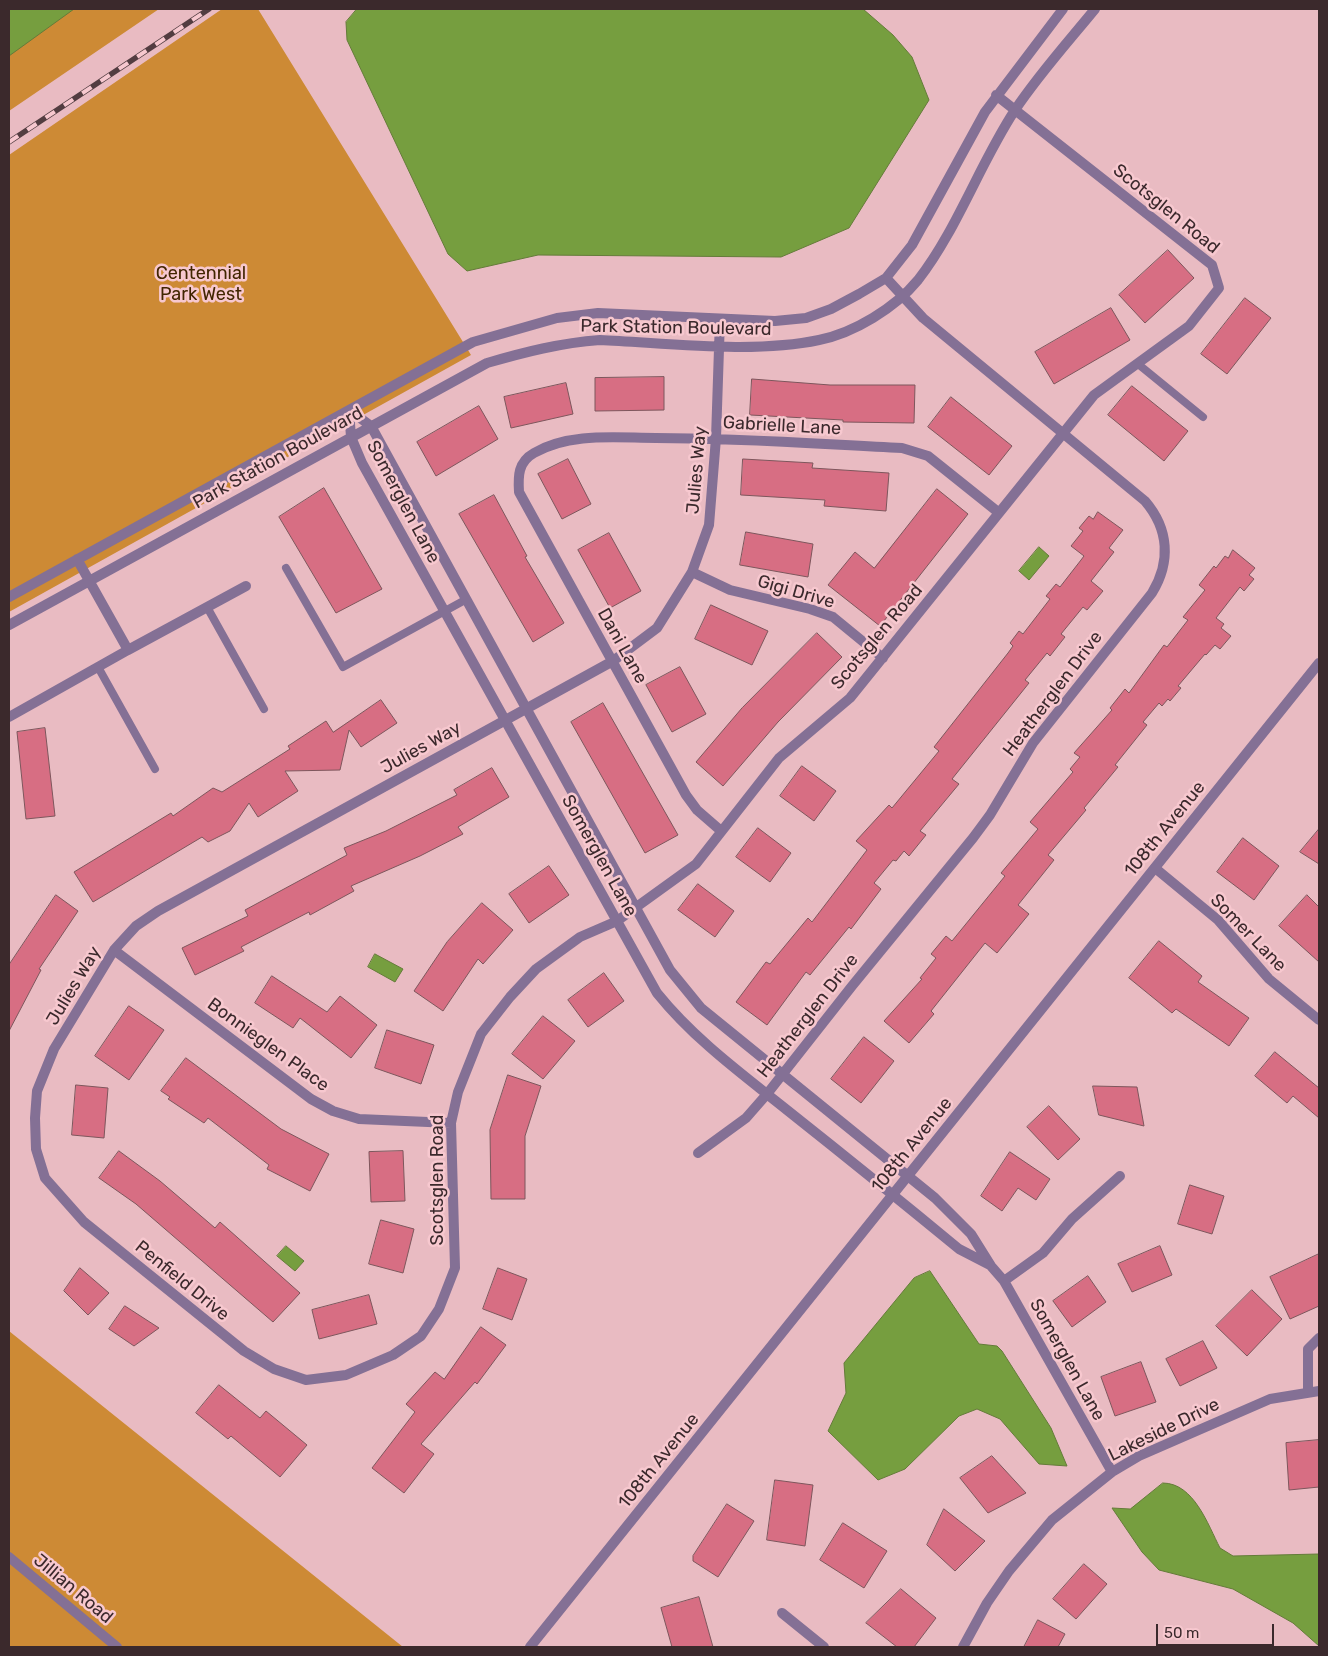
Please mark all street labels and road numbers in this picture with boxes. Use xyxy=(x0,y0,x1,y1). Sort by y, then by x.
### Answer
street label: Scotsglen Road xyxy=(1108,159,1224,259)
street label: Park Station Boulevard xyxy=(580,316,772,340)
street label: Park Station Boulevard xyxy=(189,402,367,514)
street label: Gabrielle Lane xyxy=(722,412,842,440)
street label: Julies Way xyxy=(682,425,712,515)
street label: Somerglen Lane xyxy=(362,437,444,567)
street label: Gigi Drive xyxy=(755,571,837,613)
street label: Scotsglen Road xyxy=(827,580,927,694)
street label: Dani Lane xyxy=(592,604,652,688)
street label: Heatherglen Drive xyxy=(999,627,1107,761)
street label: Julies Way xyxy=(377,717,465,779)
street label: 108th Avenue xyxy=(1120,777,1210,881)
street label: Somerglen Lane xyxy=(557,791,641,921)
street label: Somer Lane xyxy=(1206,890,1290,976)
street label: Julies Way xyxy=(42,943,106,1029)
street label: Heatherglen Drive xyxy=(753,950,863,1082)
street label: Bonnieglen Place xyxy=(203,994,333,1096)
street label: 108th Avenue xyxy=(867,1093,957,1197)
street label: Scotsglen Road xyxy=(427,1115,449,1245)
street label: Penfield Drive xyxy=(130,1236,234,1326)
street label: Somerglen Lane xyxy=(1025,1295,1109,1425)
street label: Lakeside Drive xyxy=(1105,1394,1223,1466)
street label: 108th Avenue xyxy=(614,1409,704,1513)
street label: Jillian Road xyxy=(29,1550,117,1628)

